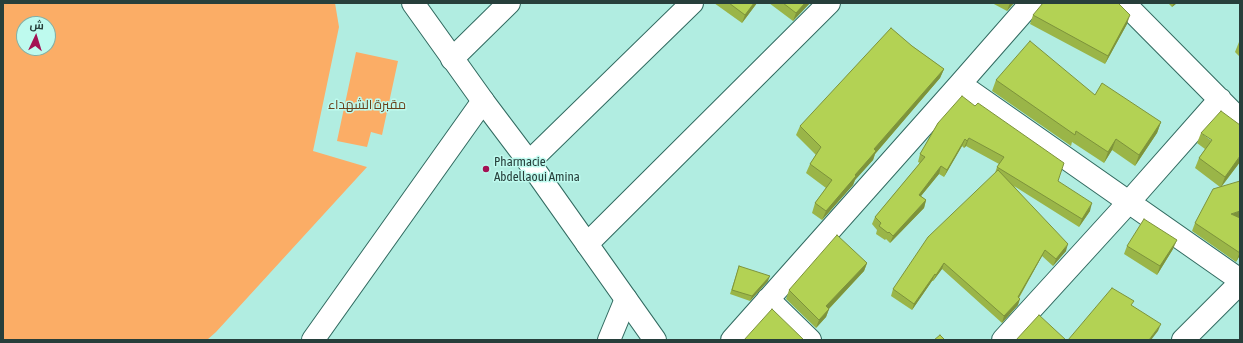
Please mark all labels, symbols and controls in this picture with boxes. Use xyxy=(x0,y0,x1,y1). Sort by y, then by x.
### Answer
north arrow xyxy=(16,16,56,56)
text: ش xyxy=(29,19,44,32)
park label: مقبرة الشهداء xyxy=(328,97,406,113)
place label: Pharmacie Abdellaoui Amina xyxy=(494,154,580,185)
marker: Pharmacie Abdellaoui Amina xyxy=(481,164,491,174)

